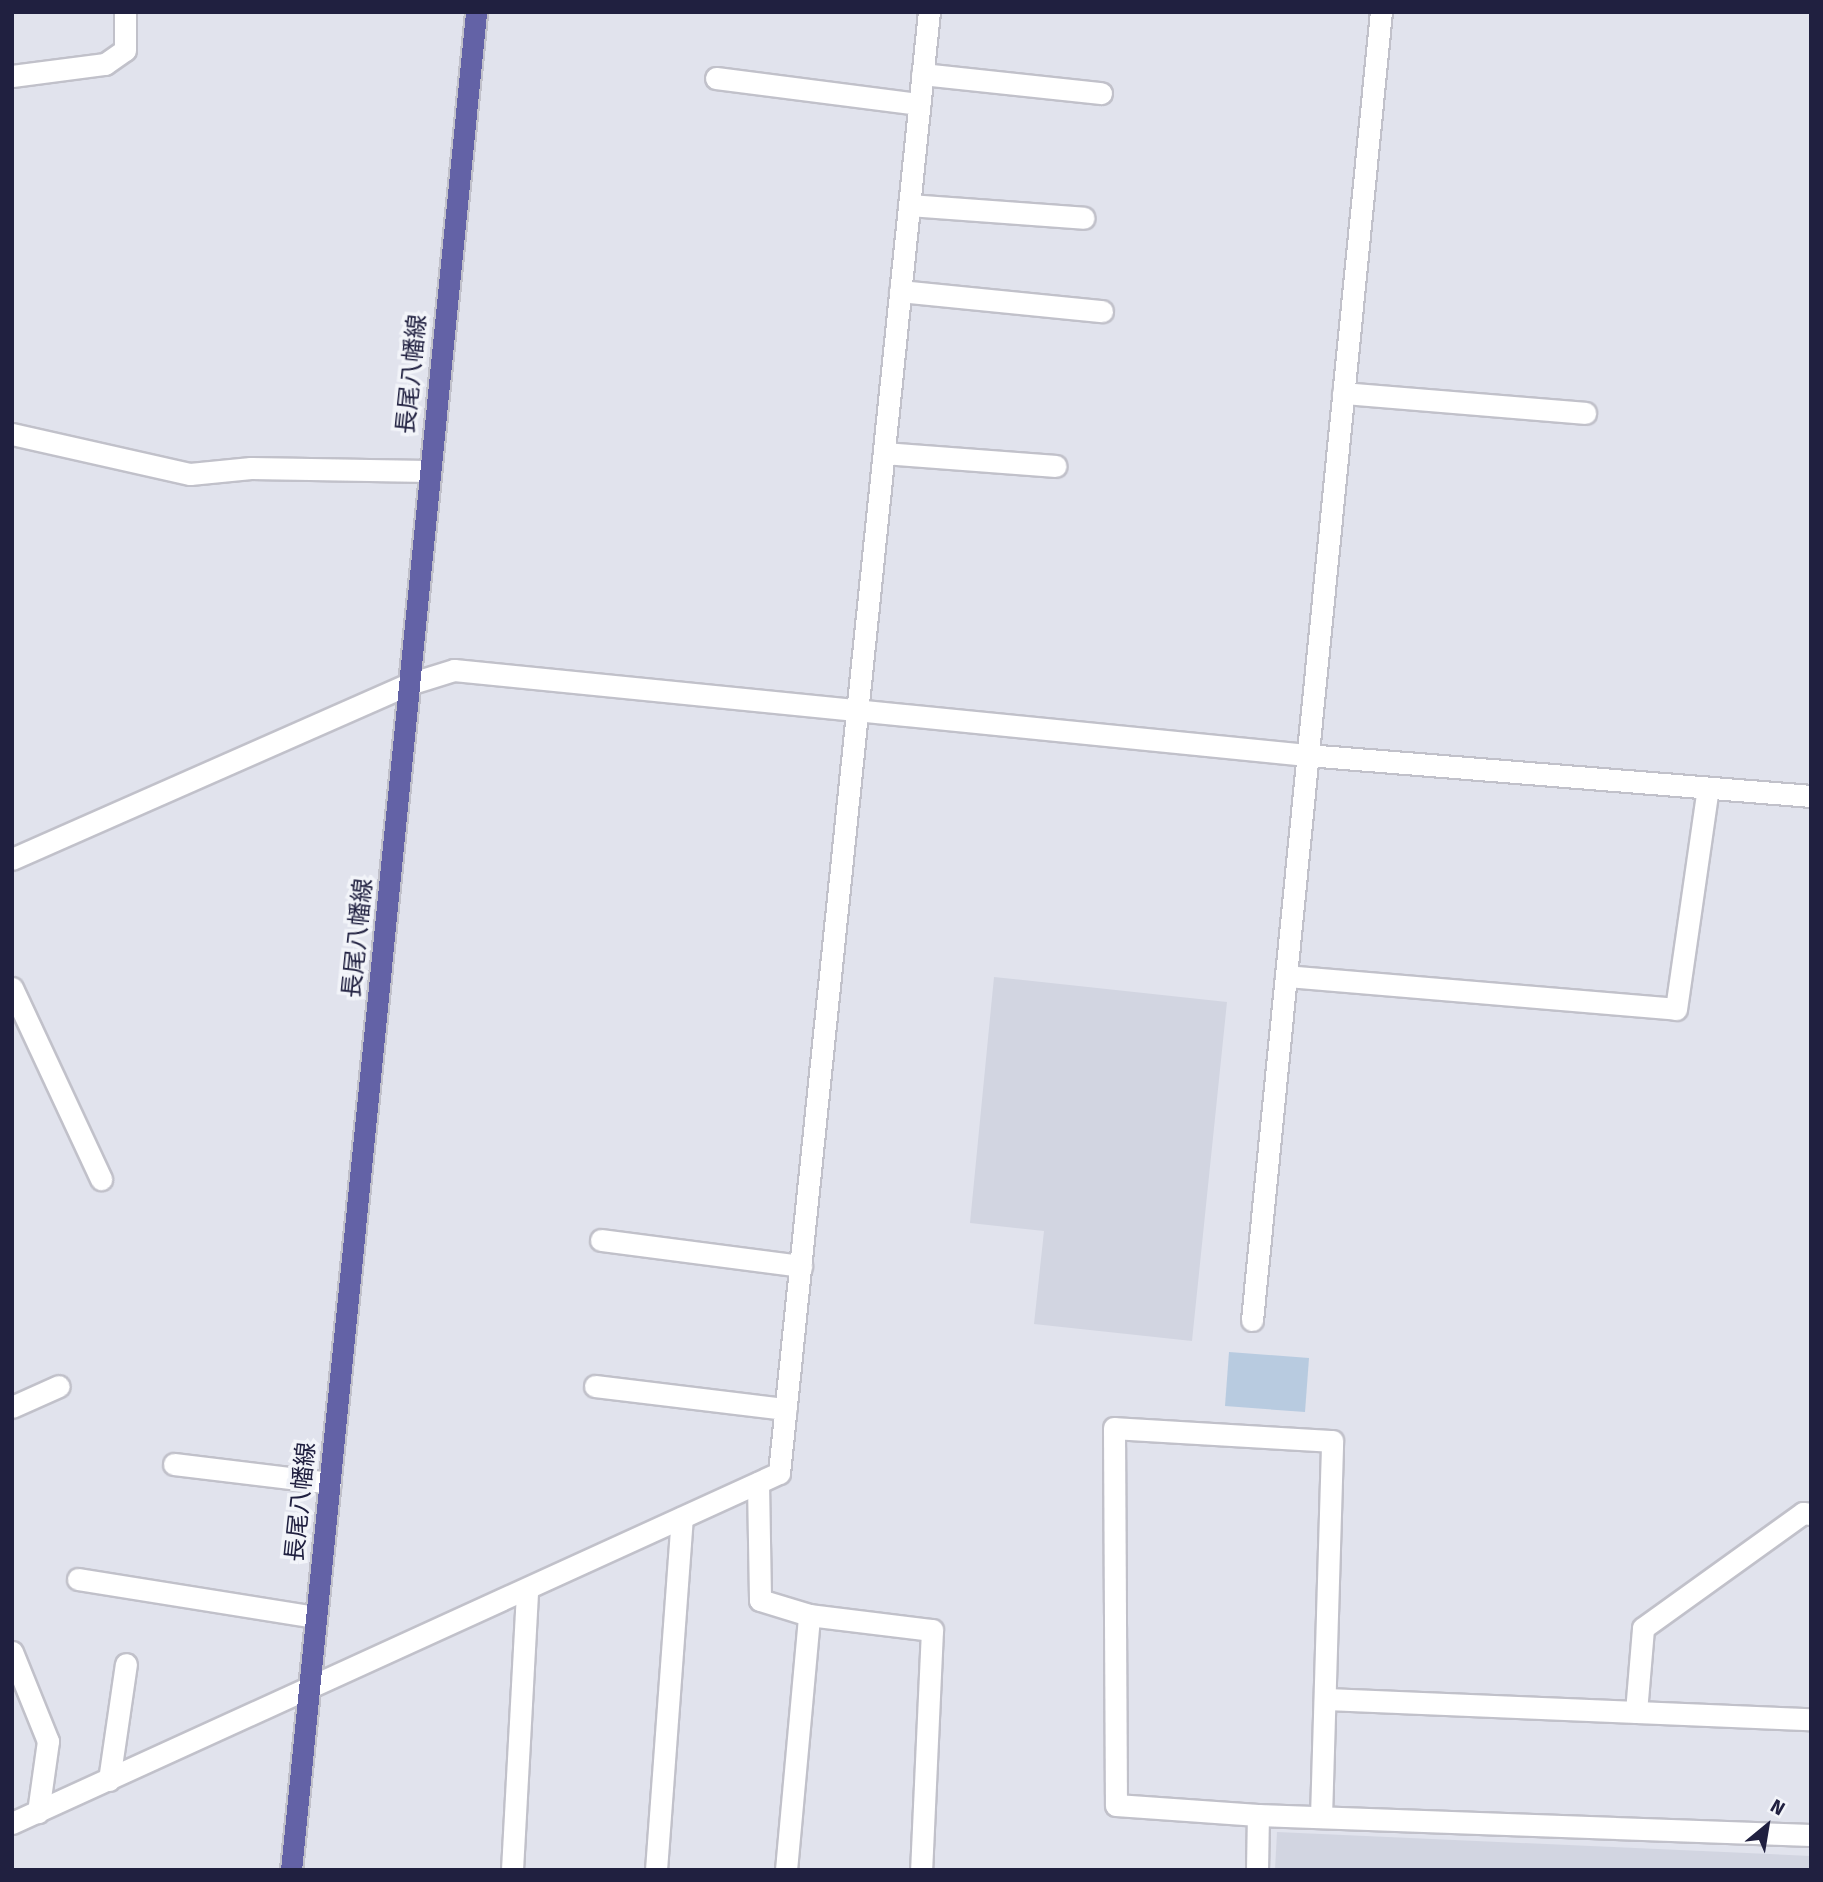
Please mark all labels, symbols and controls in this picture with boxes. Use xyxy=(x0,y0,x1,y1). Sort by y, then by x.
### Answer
street label: 長尾八幡線 xyxy=(391,313,433,435)
street label: 長尾八幡線 xyxy=(337,877,379,999)
street label: 長尾八幡線 xyxy=(280,1441,322,1563)
north arrow xyxy=(1732,1791,1802,1861)
text: N xyxy=(1767,1794,1789,1820)

